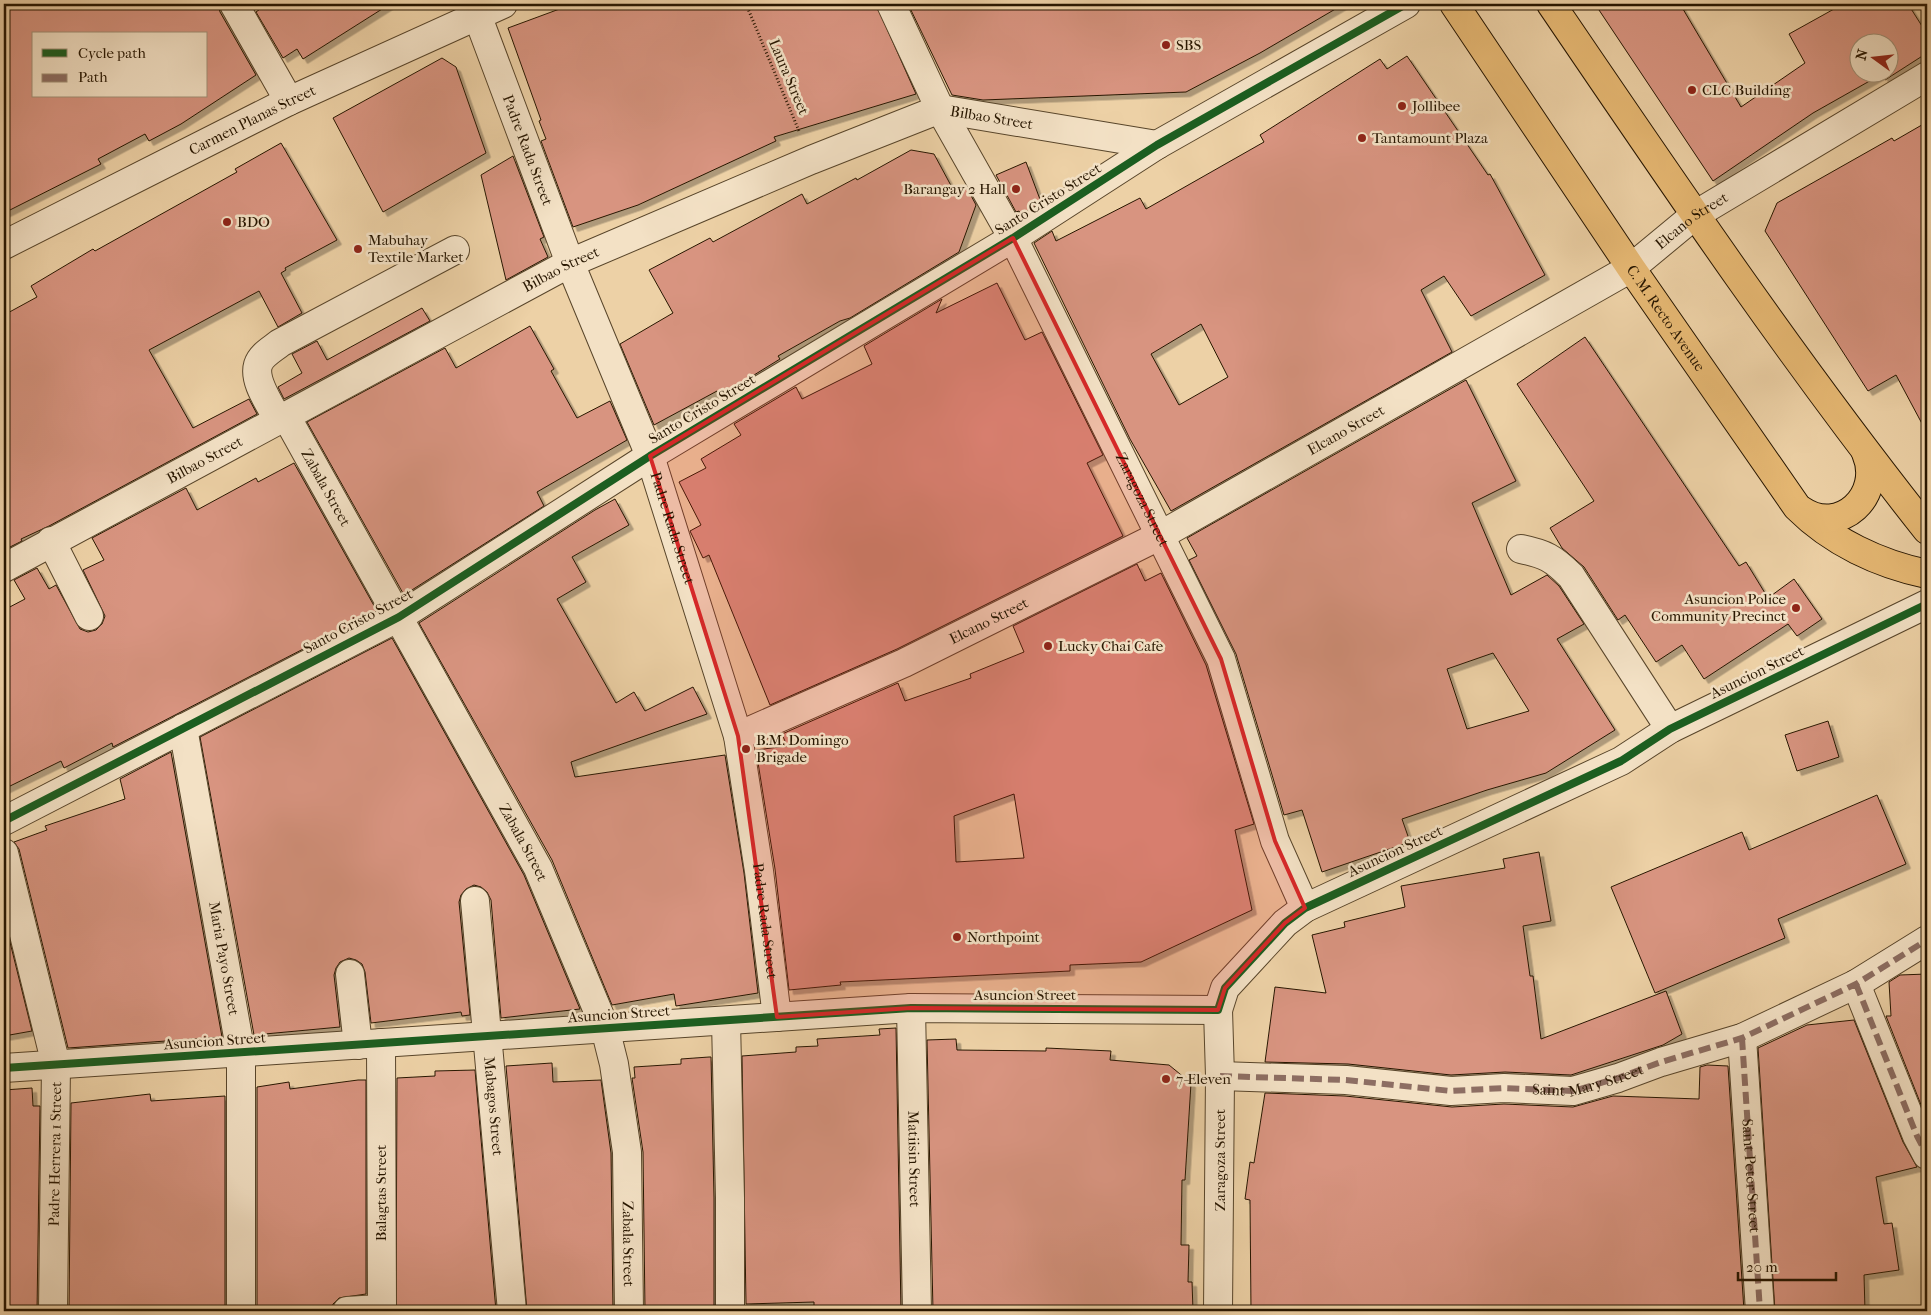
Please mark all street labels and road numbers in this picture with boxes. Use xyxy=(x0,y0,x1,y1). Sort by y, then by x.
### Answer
street label: Laura Street xyxy=(765,36,813,118)
street label: Carmen Planas Street xyxy=(186,81,319,159)
street label: Padre Rada Street xyxy=(499,92,557,209)
street label: Bilbao Street xyxy=(949,102,1035,133)
street label: Santo Cristo Street xyxy=(992,159,1105,239)
street label: Elcano Street xyxy=(1652,188,1732,253)
street label: Bilbao Street xyxy=(519,242,602,296)
street label: C. M. Recto Avenue xyxy=(1623,262,1709,375)
street label: Santo Cristo Street xyxy=(645,370,759,448)
street label: Elcano Street xyxy=(1304,401,1388,459)
street label: Bilbao Street xyxy=(164,432,246,488)
street label: Zabala Street xyxy=(297,446,355,530)
street label: Zaragoza Street xyxy=(1112,450,1173,550)
street label: Padre Rada Street xyxy=(647,470,699,587)
street label: Santo Cristo Street xyxy=(300,584,416,657)
street label: Elcano Street xyxy=(946,593,1032,648)
street label: Asuncion Street xyxy=(1706,641,1808,703)
street label: Zabala Street xyxy=(495,800,552,884)
street label: Asuncion Street xyxy=(1344,821,1446,881)
street label: Padre Rada Street xyxy=(749,862,781,981)
street label: Maria Payo Street xyxy=(205,900,243,1017)
street label: Asuncion Street xyxy=(973,986,1077,1004)
street label: Asuncion Street xyxy=(566,1001,671,1027)
street label: Asuncion Street xyxy=(162,1028,267,1054)
street label: Mabagos Street xyxy=(480,1056,507,1157)
street label: Saint Mary Street xyxy=(1532,1060,1647,1101)
street label: Padre Herrera 1 Street xyxy=(45,1081,65,1227)
street label: Zaragoza Street xyxy=(1211,1108,1229,1211)
street label: Matiisin Street xyxy=(904,1111,924,1208)
street label: Saint Peter Street xyxy=(1738,1118,1764,1234)
street label: Balagtas Street xyxy=(372,1144,390,1241)
street label: Zabala Street xyxy=(619,1201,638,1288)

